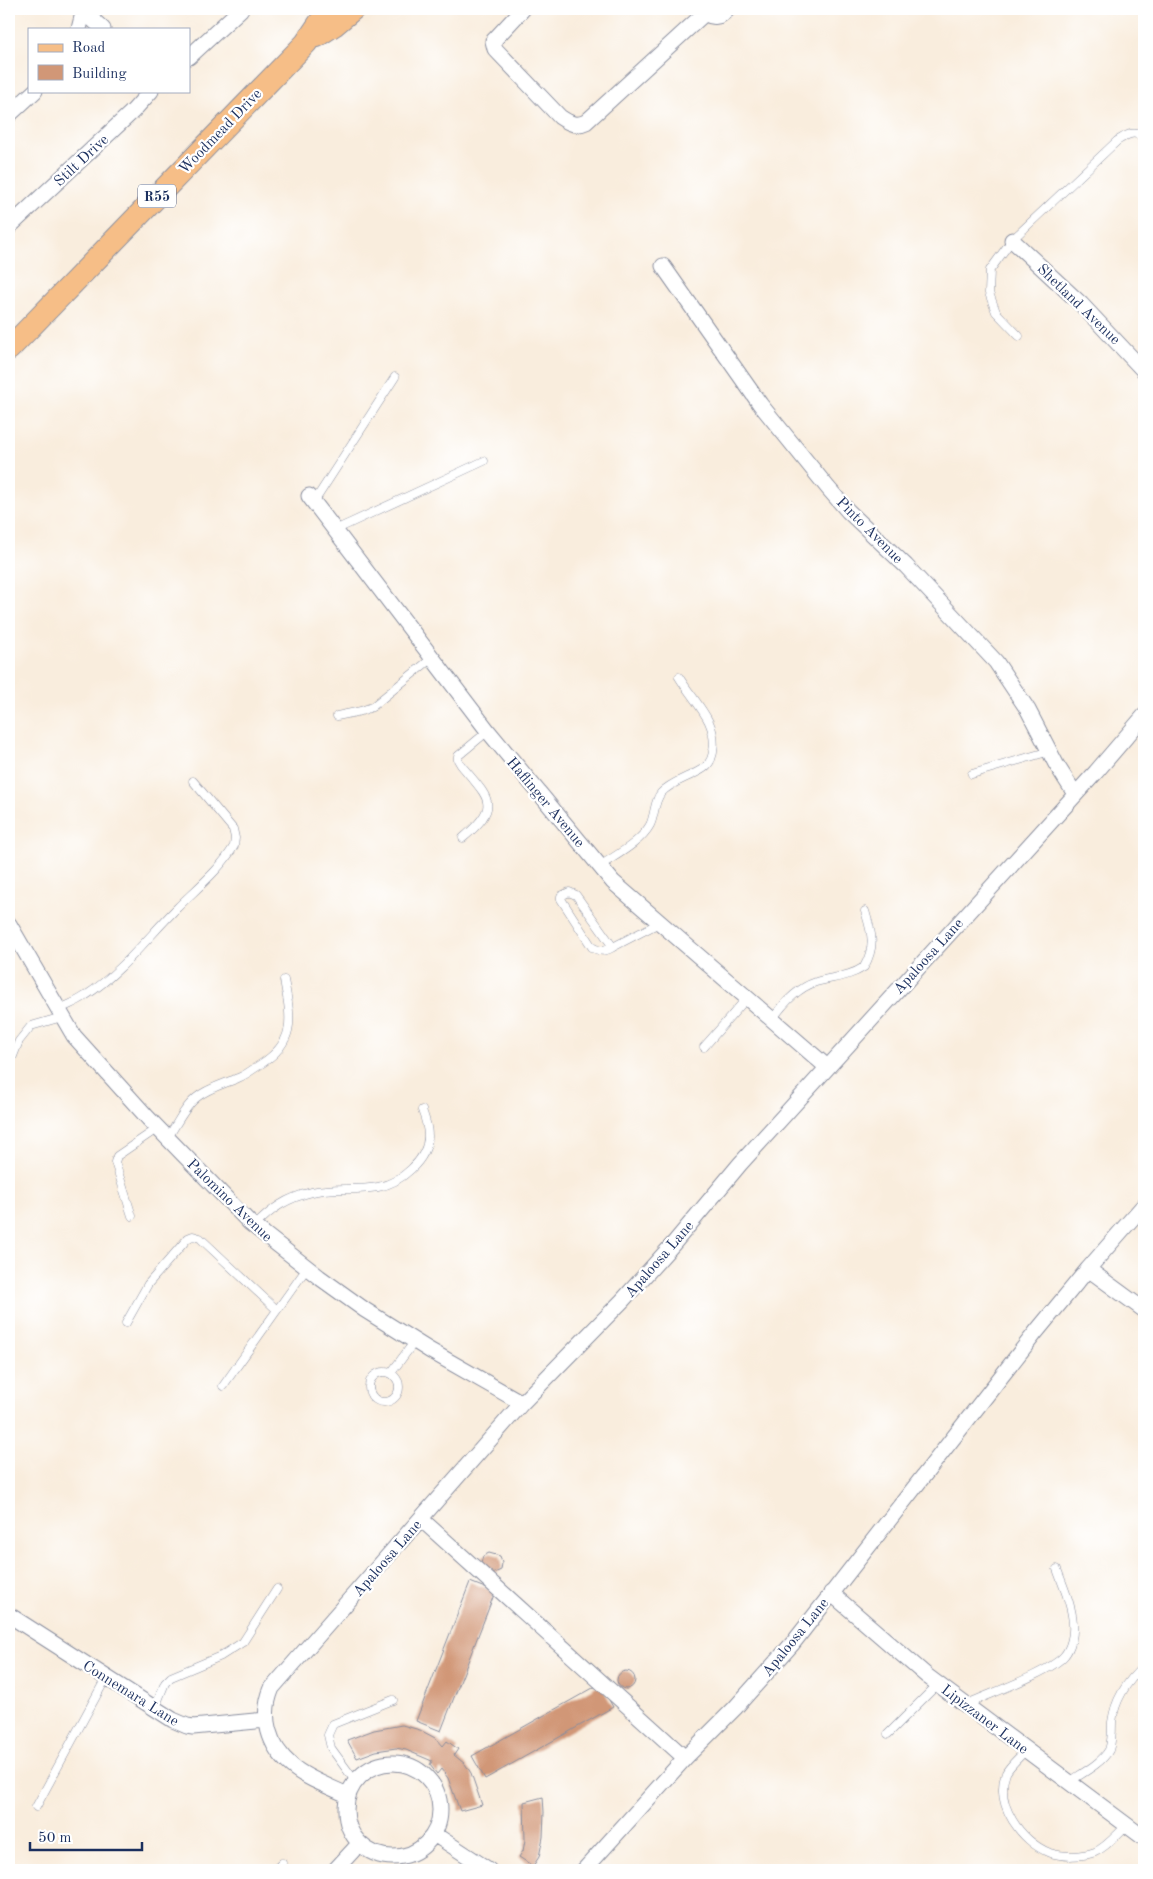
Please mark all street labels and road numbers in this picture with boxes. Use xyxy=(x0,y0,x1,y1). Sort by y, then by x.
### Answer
street label: Woodmead Drive xyxy=(177,87,265,177)
street label: Stilt Drive xyxy=(52,132,112,190)
road number: R55 xyxy=(138,185,176,208)
street label: Shetland Avenue xyxy=(1034,262,1122,348)
street label: Pinto Avenue xyxy=(833,495,905,567)
street label: Haflinger Avenue xyxy=(503,755,587,851)
street label: Apaloosa Lane xyxy=(891,916,967,998)
street label: Palomino Avenue xyxy=(184,1157,274,1245)
street label: Apaloosa Lane xyxy=(623,1219,697,1301)
street label: Apaloosa Lane xyxy=(351,1518,425,1600)
street label: Apaloosa Lane xyxy=(760,1596,832,1680)
street label: Connemara Lane xyxy=(80,1659,181,1730)
street label: Lipizzaner Lane xyxy=(938,1683,1030,1758)

